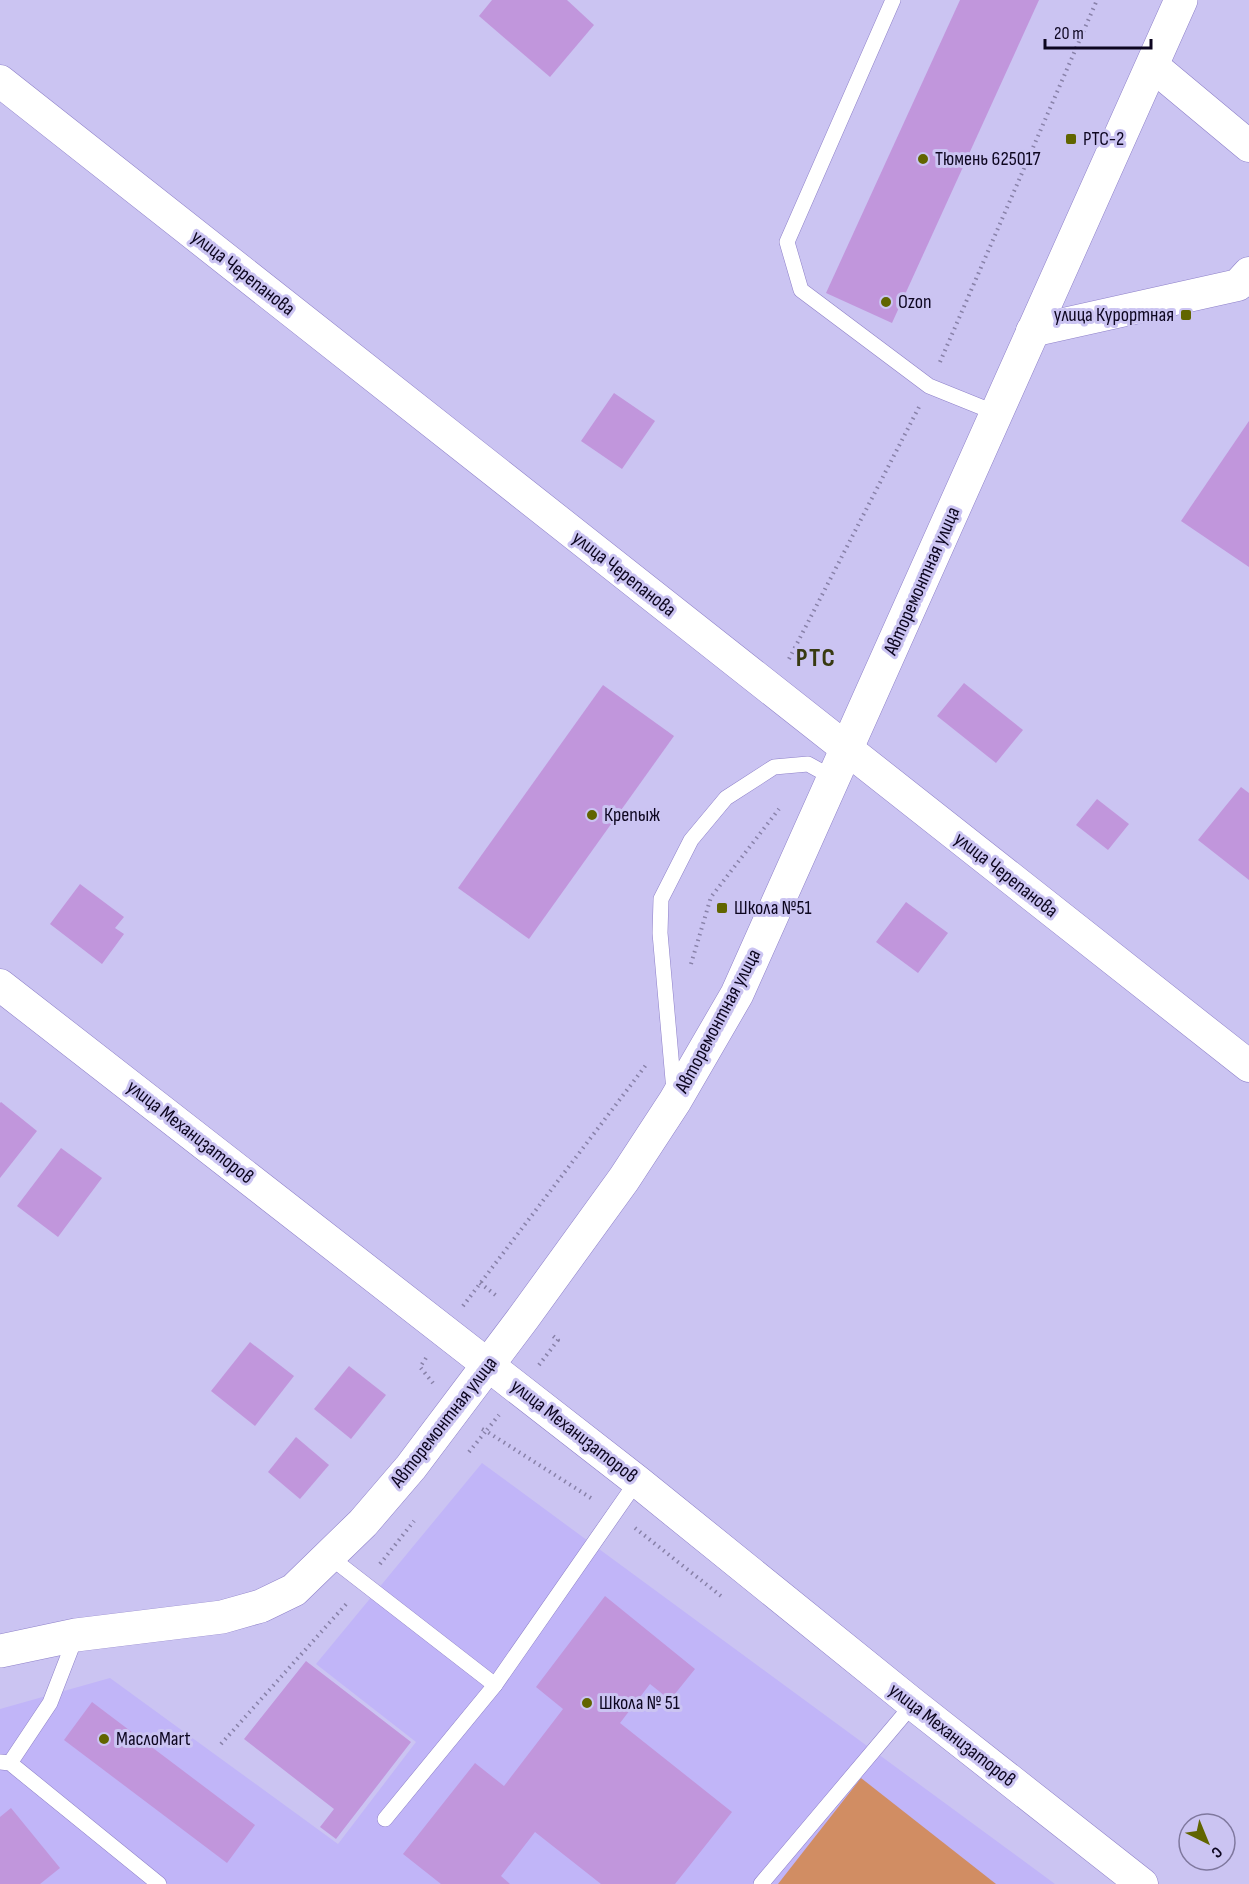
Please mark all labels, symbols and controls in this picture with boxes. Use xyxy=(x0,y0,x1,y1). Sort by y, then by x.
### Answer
scale bar xyxy=(1045,12,1152,50)
text: 20 m xyxy=(1054,23,1084,44)
place label: РТС-2 xyxy=(1083,127,1124,151)
marker: РТС-2 xyxy=(1064,132,1078,146)
place label: Тюмень 625017 xyxy=(935,147,1041,171)
marker: Тюмень 625017 xyxy=(916,152,930,166)
street label: улица Черепанова xyxy=(186,225,300,321)
place label: Ozon xyxy=(898,290,932,314)
marker: Ozon xyxy=(879,295,893,309)
place label: улица Курортная xyxy=(1054,303,1174,327)
marker: улица Курортная xyxy=(1179,308,1193,322)
street label: Авторемонтная улица xyxy=(878,503,965,660)
street label: улица Черепанова xyxy=(567,526,681,622)
district label: РТС xyxy=(796,643,836,674)
place label: Крепыж xyxy=(604,803,660,827)
marker: Крепыж xyxy=(585,808,599,822)
street label: улица Черепанова xyxy=(949,827,1063,923)
place label: Школа №51 xyxy=(734,896,812,920)
marker: Школа №51 xyxy=(715,901,729,915)
street label: Авторемонтная улица xyxy=(669,945,766,1098)
street label: улица Механизаторов xyxy=(122,1075,258,1189)
street label: Авторемонтная улица xyxy=(385,1352,503,1493)
street label: улица Механизаторов xyxy=(506,1374,642,1488)
street label: улица Механизаторов xyxy=(884,1678,1020,1792)
place label: Школа № 51 xyxy=(599,1691,680,1715)
marker: Школа № 51 xyxy=(580,1696,594,1710)
place label: МаслоMart xyxy=(116,1727,191,1751)
marker: МаслоMart xyxy=(97,1732,111,1746)
north arrow xyxy=(1177,1812,1237,1872)
text: С xyxy=(1207,1842,1226,1862)

